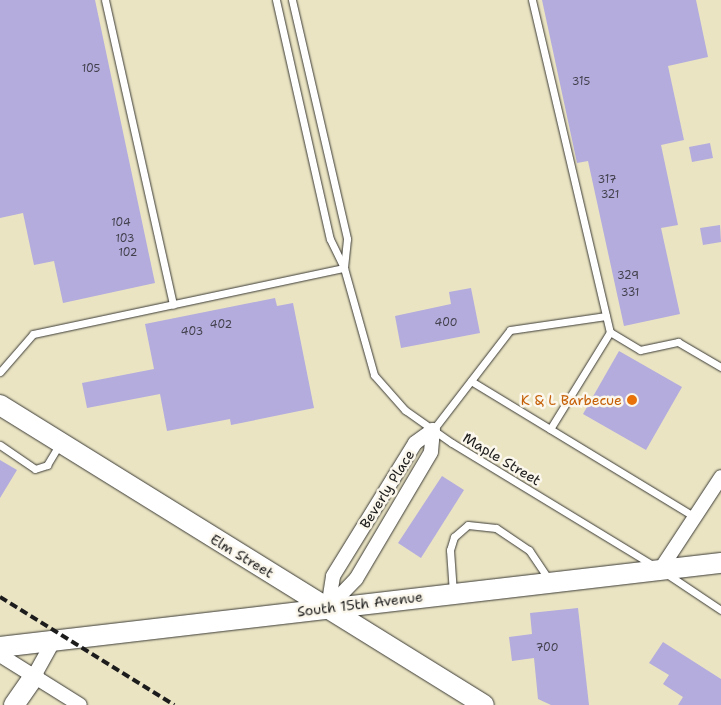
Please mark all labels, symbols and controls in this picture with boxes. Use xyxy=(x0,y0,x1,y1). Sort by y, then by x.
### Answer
house number: 105 xyxy=(82,62,100,76)
house number: 315 xyxy=(572,75,590,89)
house number: 317 xyxy=(598,173,616,187)
house number: 321 xyxy=(601,188,619,202)
house number: 104 xyxy=(111,216,131,230)
house number: 103 xyxy=(115,232,135,246)
house number: 102 xyxy=(118,246,138,260)
house number: 329 xyxy=(617,269,639,283)
house number: 331 xyxy=(621,286,639,300)
house number: 400 xyxy=(435,316,457,330)
house number: 402 xyxy=(210,318,232,332)
house number: 403 xyxy=(181,325,203,339)
place label: K & L Barbecue xyxy=(521,392,622,408)
marker: K & L Barbecue xyxy=(626,394,638,406)
street label: Maple Street xyxy=(460,429,544,489)
street label: Beverly Place xyxy=(356,447,418,531)
street label: Elm Street xyxy=(207,531,277,581)
street label: South 15th Avenue xyxy=(296,588,424,620)
house number: 700 xyxy=(536,641,558,655)

